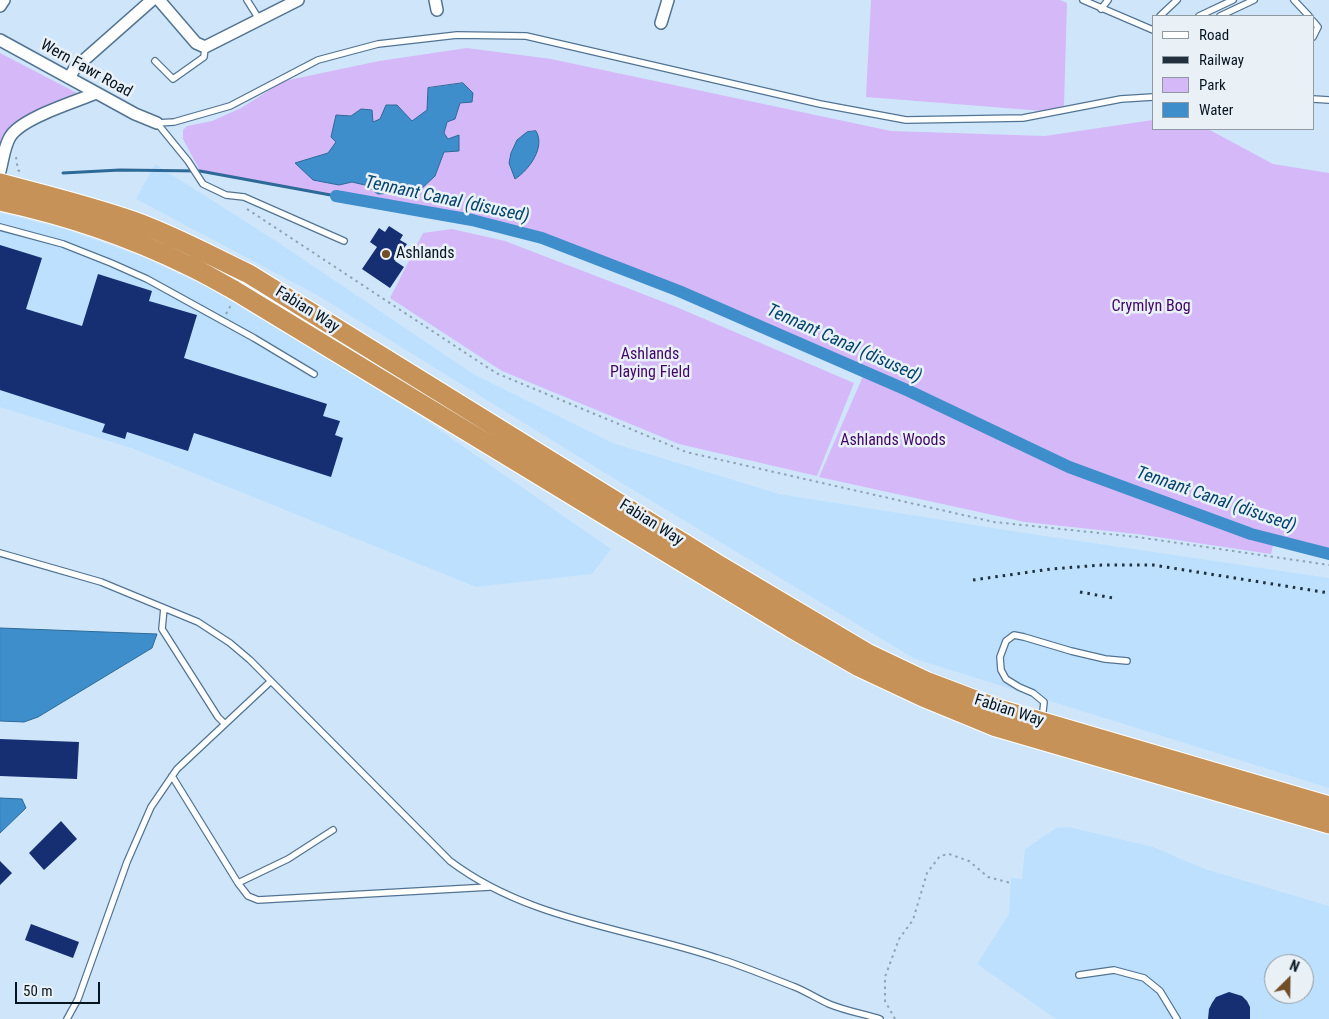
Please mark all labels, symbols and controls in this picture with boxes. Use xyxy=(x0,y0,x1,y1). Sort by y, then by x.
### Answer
legend xyxy=(1152,15,1314,130)
text: Road xyxy=(1199,26,1229,44)
street label: Wern Fawr Road xyxy=(37,36,135,102)
text: Railway xyxy=(1199,51,1244,69)
text: Park xyxy=(1199,76,1226,94)
text: Water xyxy=(1199,101,1233,119)
water label: Tennant Canal (disused) xyxy=(363,172,531,228)
place label: Ashlands xyxy=(396,244,455,264)
marker: Ashlands xyxy=(380,248,392,260)
street label: Fabian Way xyxy=(271,283,343,337)
park label: Crymlyn Bog xyxy=(1111,297,1191,317)
water label: Tennant Canal (disused) xyxy=(763,300,925,388)
park label: Ashlands Playing Field xyxy=(610,345,690,383)
park label: Ashlands Woods xyxy=(840,431,946,451)
water label: Tennant Canal (disused) xyxy=(1133,463,1299,537)
street label: Fabian Way xyxy=(615,496,687,550)
street label: Fabian Way xyxy=(972,691,1046,731)
north arrow xyxy=(1264,954,1314,1004)
text: N xyxy=(1287,957,1302,975)
scale bar xyxy=(18,972,102,1004)
text: 50 m xyxy=(23,982,53,1000)

